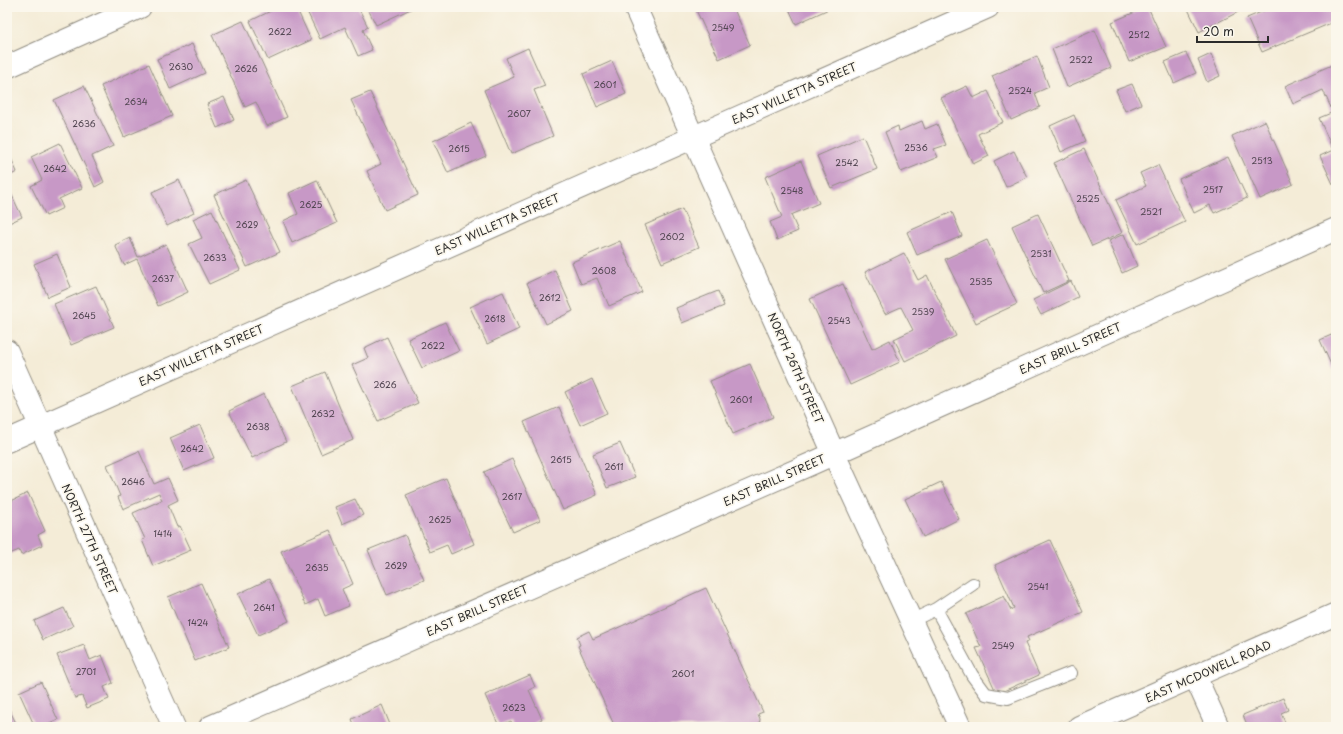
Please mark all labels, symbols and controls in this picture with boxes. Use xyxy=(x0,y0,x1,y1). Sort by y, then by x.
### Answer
scale bar xyxy=(1197,18,1268,44)
house number: 2549 xyxy=(712,20,735,34)
text: 20 m xyxy=(1203,22,1234,40)
house number: 2622 xyxy=(268,24,292,38)
house number: 2512 xyxy=(1128,27,1150,41)
house number: 2522 xyxy=(1069,52,1093,66)
street label: EAST WILLETTA STREET xyxy=(729,58,860,128)
house number: 2630 xyxy=(169,59,194,73)
house number: 2626 xyxy=(234,61,258,75)
house number: 2601 xyxy=(594,77,616,91)
house number: 2524 xyxy=(1008,83,1032,97)
house number: 2634 xyxy=(124,94,148,108)
house number: 2607 xyxy=(507,106,531,120)
house number: 2636 xyxy=(72,116,96,130)
house number: 2536 xyxy=(904,140,928,154)
house number: 2615 xyxy=(448,141,470,155)
house number: 2513 xyxy=(1251,153,1273,167)
house number: 2542 xyxy=(835,155,859,169)
house number: 2642 xyxy=(43,161,67,175)
house number: 2517 xyxy=(1203,182,1223,196)
house number: 2548 xyxy=(781,183,803,197)
street label: EAST WILLETTA STREET xyxy=(432,189,563,259)
house number: 2525 xyxy=(1076,191,1100,205)
house number: 2625 xyxy=(300,197,323,211)
house number: 2521 xyxy=(1140,204,1162,218)
house number: 2629 xyxy=(236,217,258,231)
house number: 2602 xyxy=(659,229,685,243)
house number: 2531 xyxy=(1031,246,1051,260)
house number: 2633 xyxy=(203,250,227,264)
house number: 2608 xyxy=(592,263,617,277)
house number: 2637 xyxy=(152,271,174,285)
house number: 2535 xyxy=(969,274,993,288)
house number: 2612 xyxy=(539,290,561,304)
house number: 2539 xyxy=(912,304,935,318)
house number: 2645 xyxy=(72,308,96,322)
street label: NORTH 26TH STREET xyxy=(764,310,828,427)
house number: 2618 xyxy=(484,311,506,325)
house number: 2543 xyxy=(827,313,851,327)
street label: EAST BRILL STREET xyxy=(1016,318,1124,378)
street label: EAST WILLETTA STREET xyxy=(136,320,267,390)
house number: 2622 xyxy=(421,338,445,352)
house number: 2626 xyxy=(373,377,397,391)
house number: 2601 xyxy=(730,392,752,406)
house number: 2632 xyxy=(311,406,335,420)
house number: 2638 xyxy=(246,419,270,433)
house number: 2642 xyxy=(180,441,204,455)
street label: EAST BRILL STREET xyxy=(720,450,828,510)
house number: 2615 xyxy=(550,452,572,466)
house number: 2611 xyxy=(604,459,624,473)
house number: 2646 xyxy=(121,474,145,488)
street label: NORTH 27TH STREET xyxy=(58,481,122,597)
house number: 2617 xyxy=(502,489,522,503)
house number: 2625 xyxy=(429,512,452,526)
house number: 1414 xyxy=(154,526,172,540)
house number: 2629 xyxy=(385,558,407,572)
house number: 2635 xyxy=(305,560,329,574)
house number: 2541 xyxy=(1027,579,1049,593)
street label: EAST BRILL STREET xyxy=(423,580,531,640)
house number: 2641 xyxy=(253,600,275,614)
house number: 1424 xyxy=(187,615,209,629)
street label: EAST MCDOWELL ROAD xyxy=(1142,636,1274,706)
house number: 2549 xyxy=(992,638,1015,652)
house number: 2701 xyxy=(76,664,96,678)
house number: 2601 xyxy=(672,666,694,680)
house number: 2623 xyxy=(502,700,526,714)

